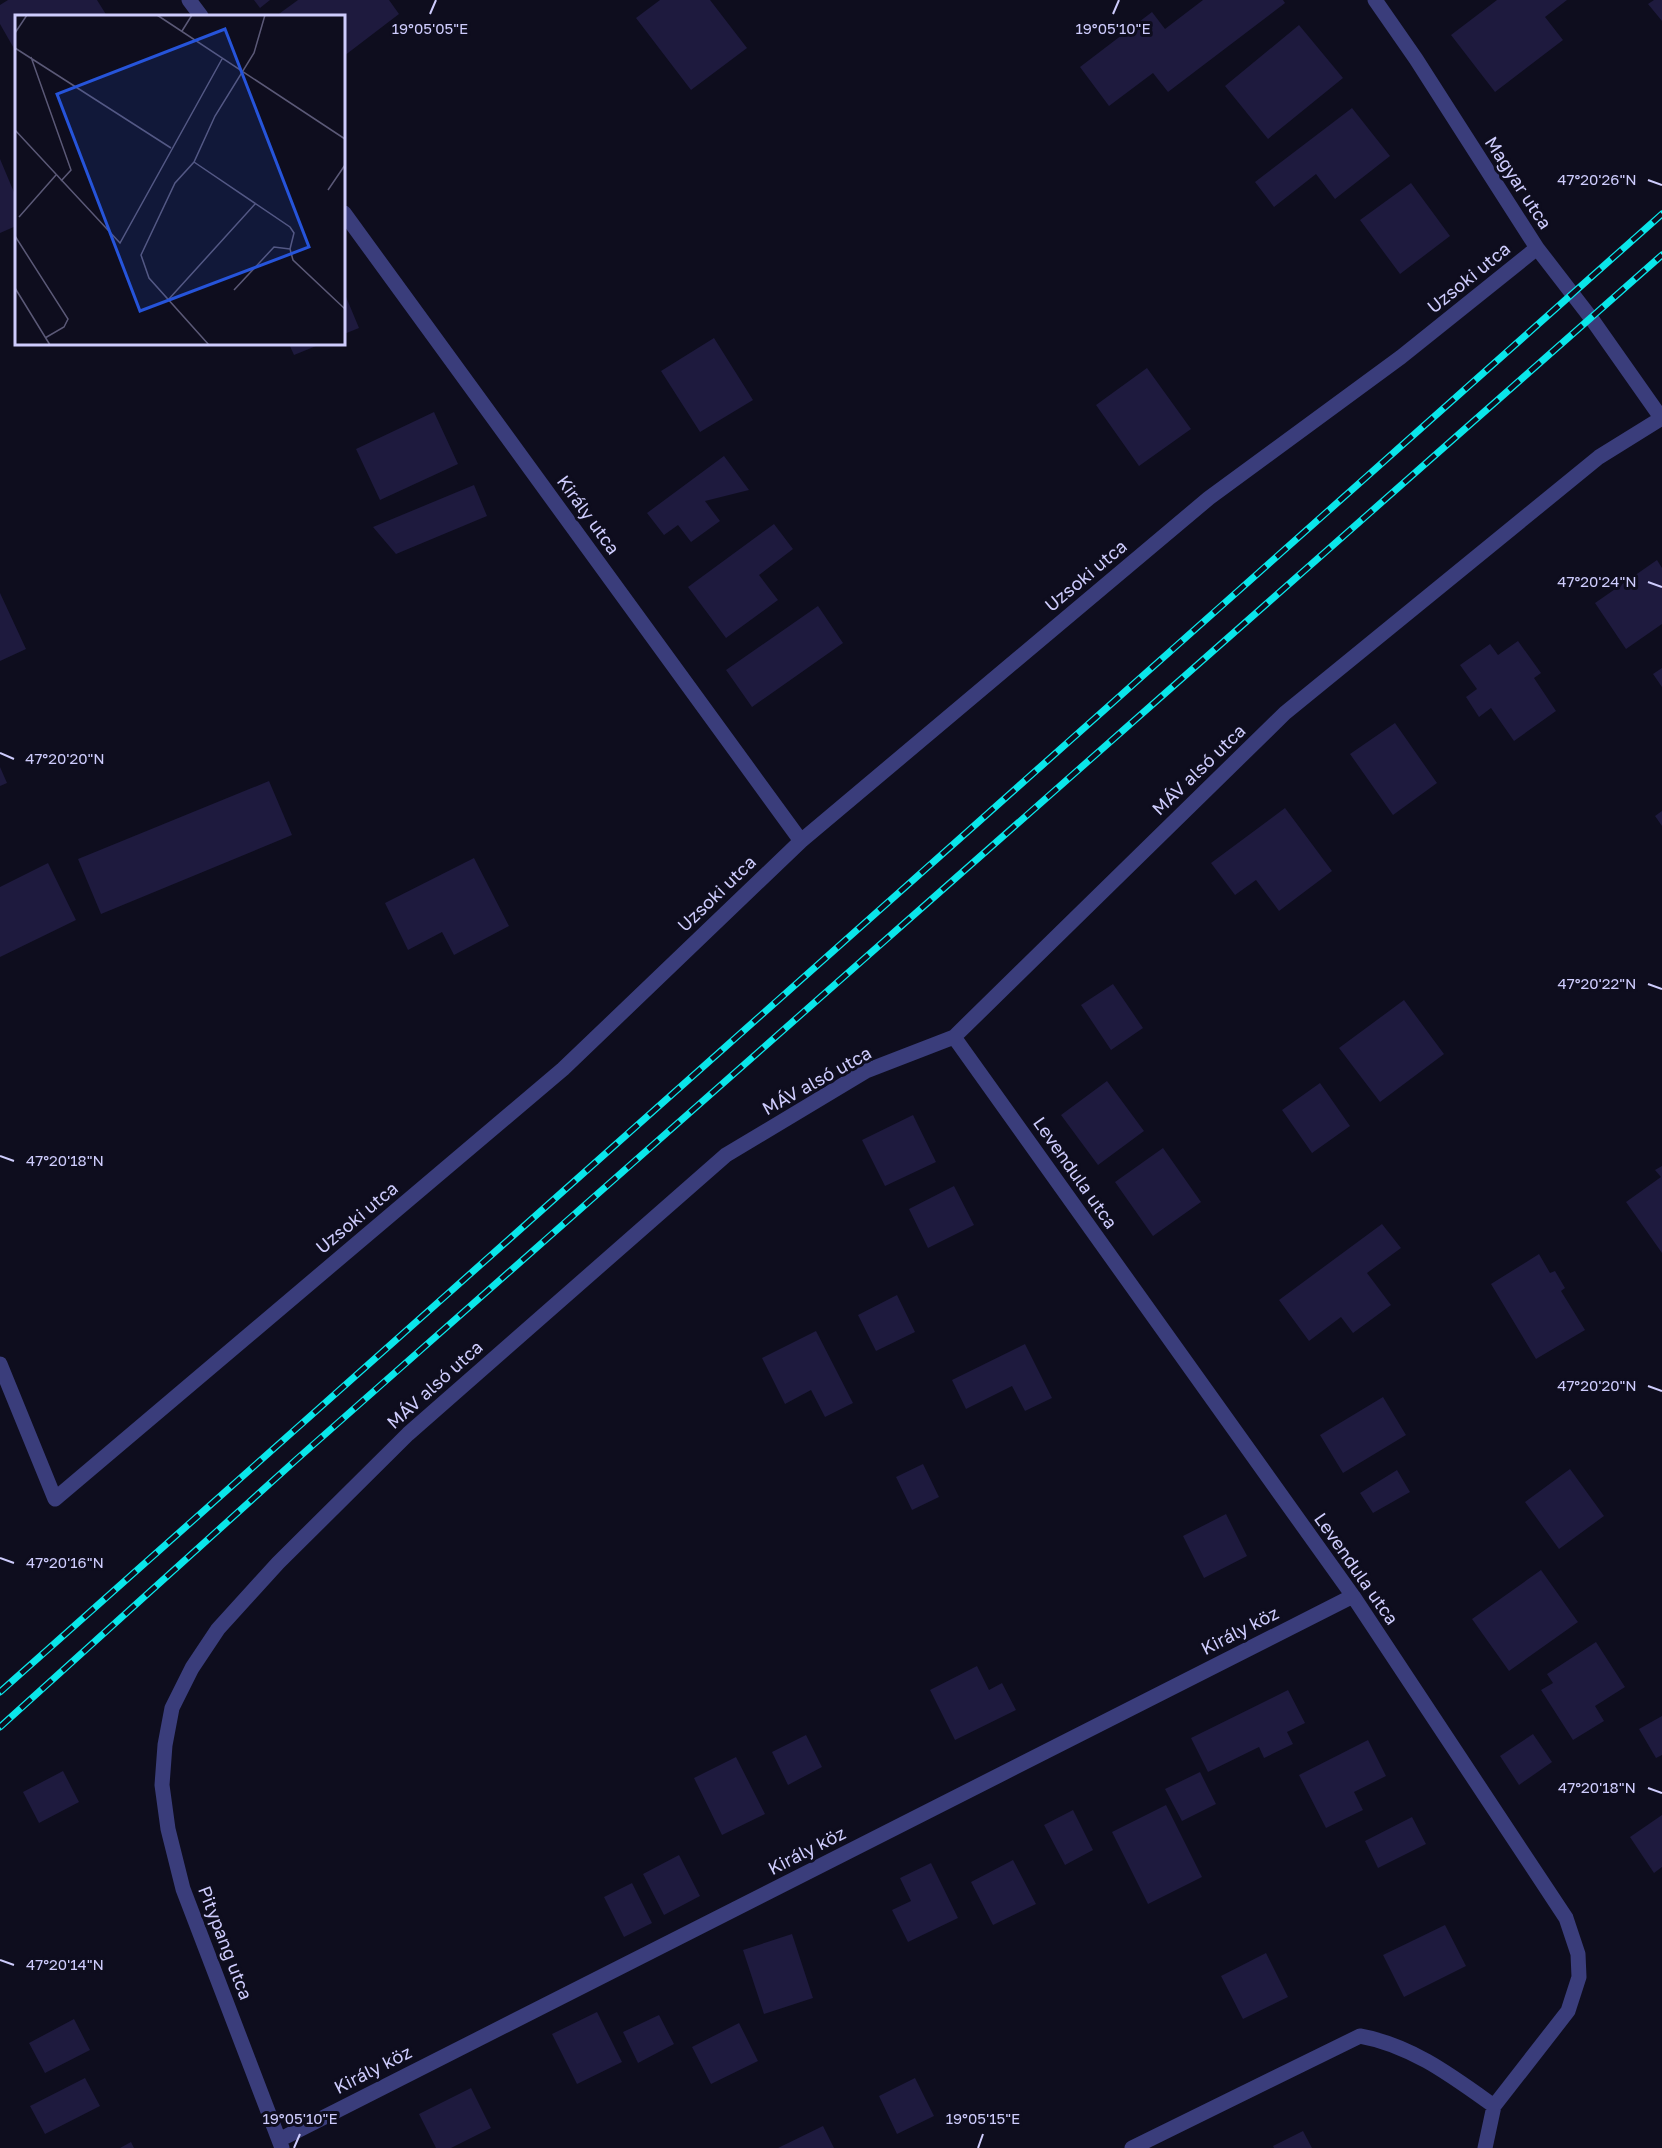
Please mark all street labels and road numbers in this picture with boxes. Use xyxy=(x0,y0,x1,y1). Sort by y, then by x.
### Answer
street label: Magyar utca xyxy=(1481,132,1557,233)
street label: Uzsoki utca xyxy=(1422,237,1514,317)
street label: Király utca xyxy=(553,471,625,558)
street label: Uzsoki utca xyxy=(1040,535,1131,616)
street label: MÁV alsó utca xyxy=(1147,719,1250,819)
street label: Uzsoki utca xyxy=(673,851,760,936)
street label: MÁV alsó utca xyxy=(758,1041,875,1119)
street label: Levendula utca xyxy=(1029,1112,1123,1233)
street label: Uzsoki utca xyxy=(311,1177,402,1258)
street label: MÁV alsó utca xyxy=(382,1335,487,1433)
street label: Levendula utca xyxy=(1310,1508,1404,1629)
street label: Király köz xyxy=(1197,1601,1282,1659)
street label: Király köz xyxy=(764,1821,849,1879)
street label: Pitypang utca xyxy=(194,1883,258,2003)
street label: Király köz xyxy=(330,2040,415,2098)

